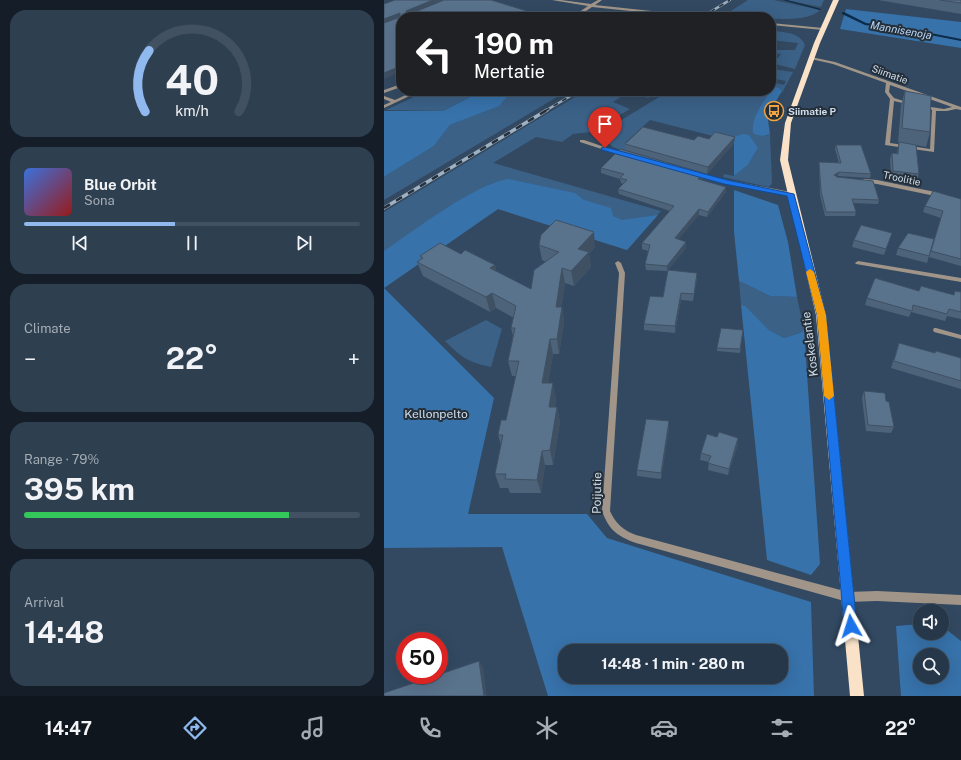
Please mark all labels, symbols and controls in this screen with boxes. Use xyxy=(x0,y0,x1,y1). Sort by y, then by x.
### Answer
water label: Mannisenoja xyxy=(869,19,933,41)
text: 190 m xyxy=(474,27,554,60)
icon: left xyxy=(408,28,460,80)
text: 40 xyxy=(165,54,219,103)
text: Mertatie xyxy=(474,61,545,82)
street label: Siimatie xyxy=(870,62,910,86)
bus stop icon: Siimatie P xyxy=(763,100,785,122)
text: km/h xyxy=(175,101,209,118)
place label: Siimatie P xyxy=(788,105,837,117)
pin xyxy=(588,107,622,148)
icon: arrive xyxy=(594,113,616,135)
street label: Troolitie xyxy=(882,168,922,188)
text: Blue Orbit xyxy=(84,176,157,193)
text: Sona xyxy=(84,193,115,208)
icon: previous xyxy=(69,232,91,254)
icon: pause xyxy=(181,232,203,254)
icon: next xyxy=(293,232,315,254)
street label: Koskelantie xyxy=(799,311,821,377)
text: Climate xyxy=(24,321,71,336)
text: 22° xyxy=(166,340,218,376)
text: − xyxy=(24,346,36,372)
text: + xyxy=(348,346,360,372)
park label: Kellonpelto xyxy=(404,407,468,421)
text: Range · 79% xyxy=(24,452,99,467)
text: 395 km xyxy=(24,471,135,507)
street label: Poijutie xyxy=(590,472,604,514)
text: Arrival xyxy=(24,595,64,610)
map controls xyxy=(913,604,949,684)
button: sound xyxy=(913,604,949,640)
position arrow xyxy=(830,605,872,647)
text: 14:48 xyxy=(24,614,104,650)
speed limit sign: 50 xyxy=(396,632,448,684)
button: search xyxy=(913,648,949,684)
text: 14:48 · 1 min · 280 m xyxy=(601,655,745,672)
icon: directions xyxy=(181,714,209,742)
icon: music xyxy=(299,714,327,742)
icon: phone xyxy=(416,714,444,742)
icon: climate xyxy=(533,714,561,742)
icon: car xyxy=(650,714,678,742)
icon: filters xyxy=(768,714,796,742)
text: 14:47 xyxy=(45,718,92,739)
text: 22° xyxy=(885,718,916,739)

